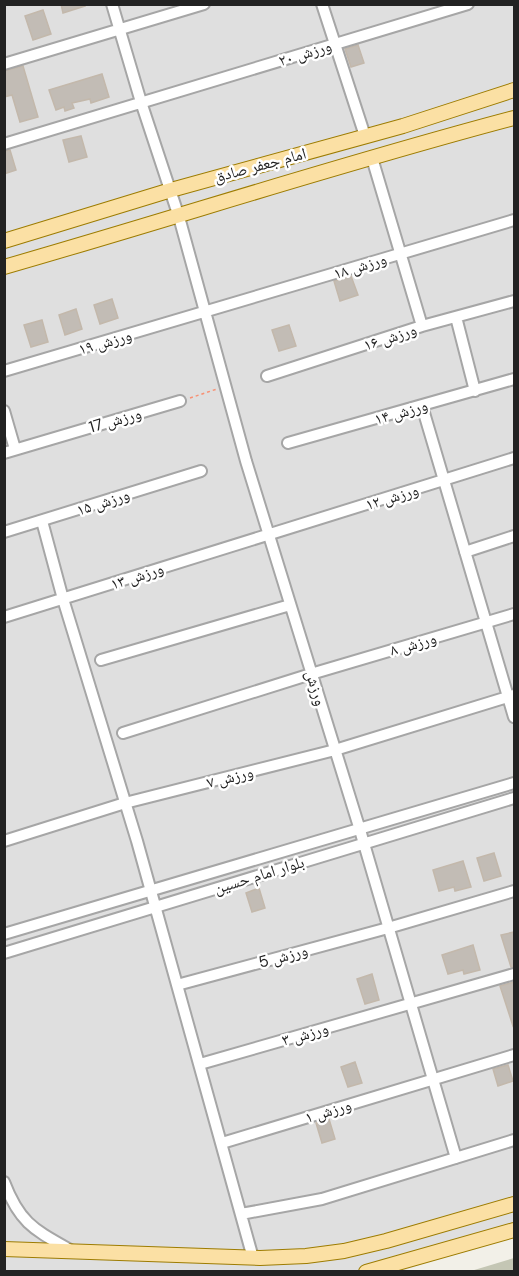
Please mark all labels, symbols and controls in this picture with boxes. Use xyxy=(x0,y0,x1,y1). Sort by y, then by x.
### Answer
street label: ورزش ۲۰ xyxy=(276,35,334,71)
street label: امام جعفر صادق xyxy=(212,143,308,187)
street label: ورزش ۱۸ xyxy=(331,248,389,284)
street label: ورزش ۱۶ xyxy=(361,319,419,355)
street label: ورزش ۱۹ xyxy=(76,324,134,360)
street label: ورزش ۱۴ xyxy=(372,394,430,430)
street label: ورزش 17 xyxy=(86,402,144,438)
street label: ورزش ۱۲ xyxy=(363,479,421,515)
street label: ورزش ۱۵ xyxy=(74,484,132,520)
street label: ورزش ۱۳ xyxy=(108,558,166,594)
street label: ورزش ۸ xyxy=(387,627,439,661)
street label: ورزش xyxy=(301,668,331,708)
street label: ورزش ۷ xyxy=(204,761,256,793)
street label: بلوار امام حسین xyxy=(211,851,307,899)
street label: ورزش 5 xyxy=(256,939,310,973)
street label: ورزش ۳ xyxy=(279,1017,331,1051)
street label: ورزش ۱ xyxy=(302,1094,354,1128)

